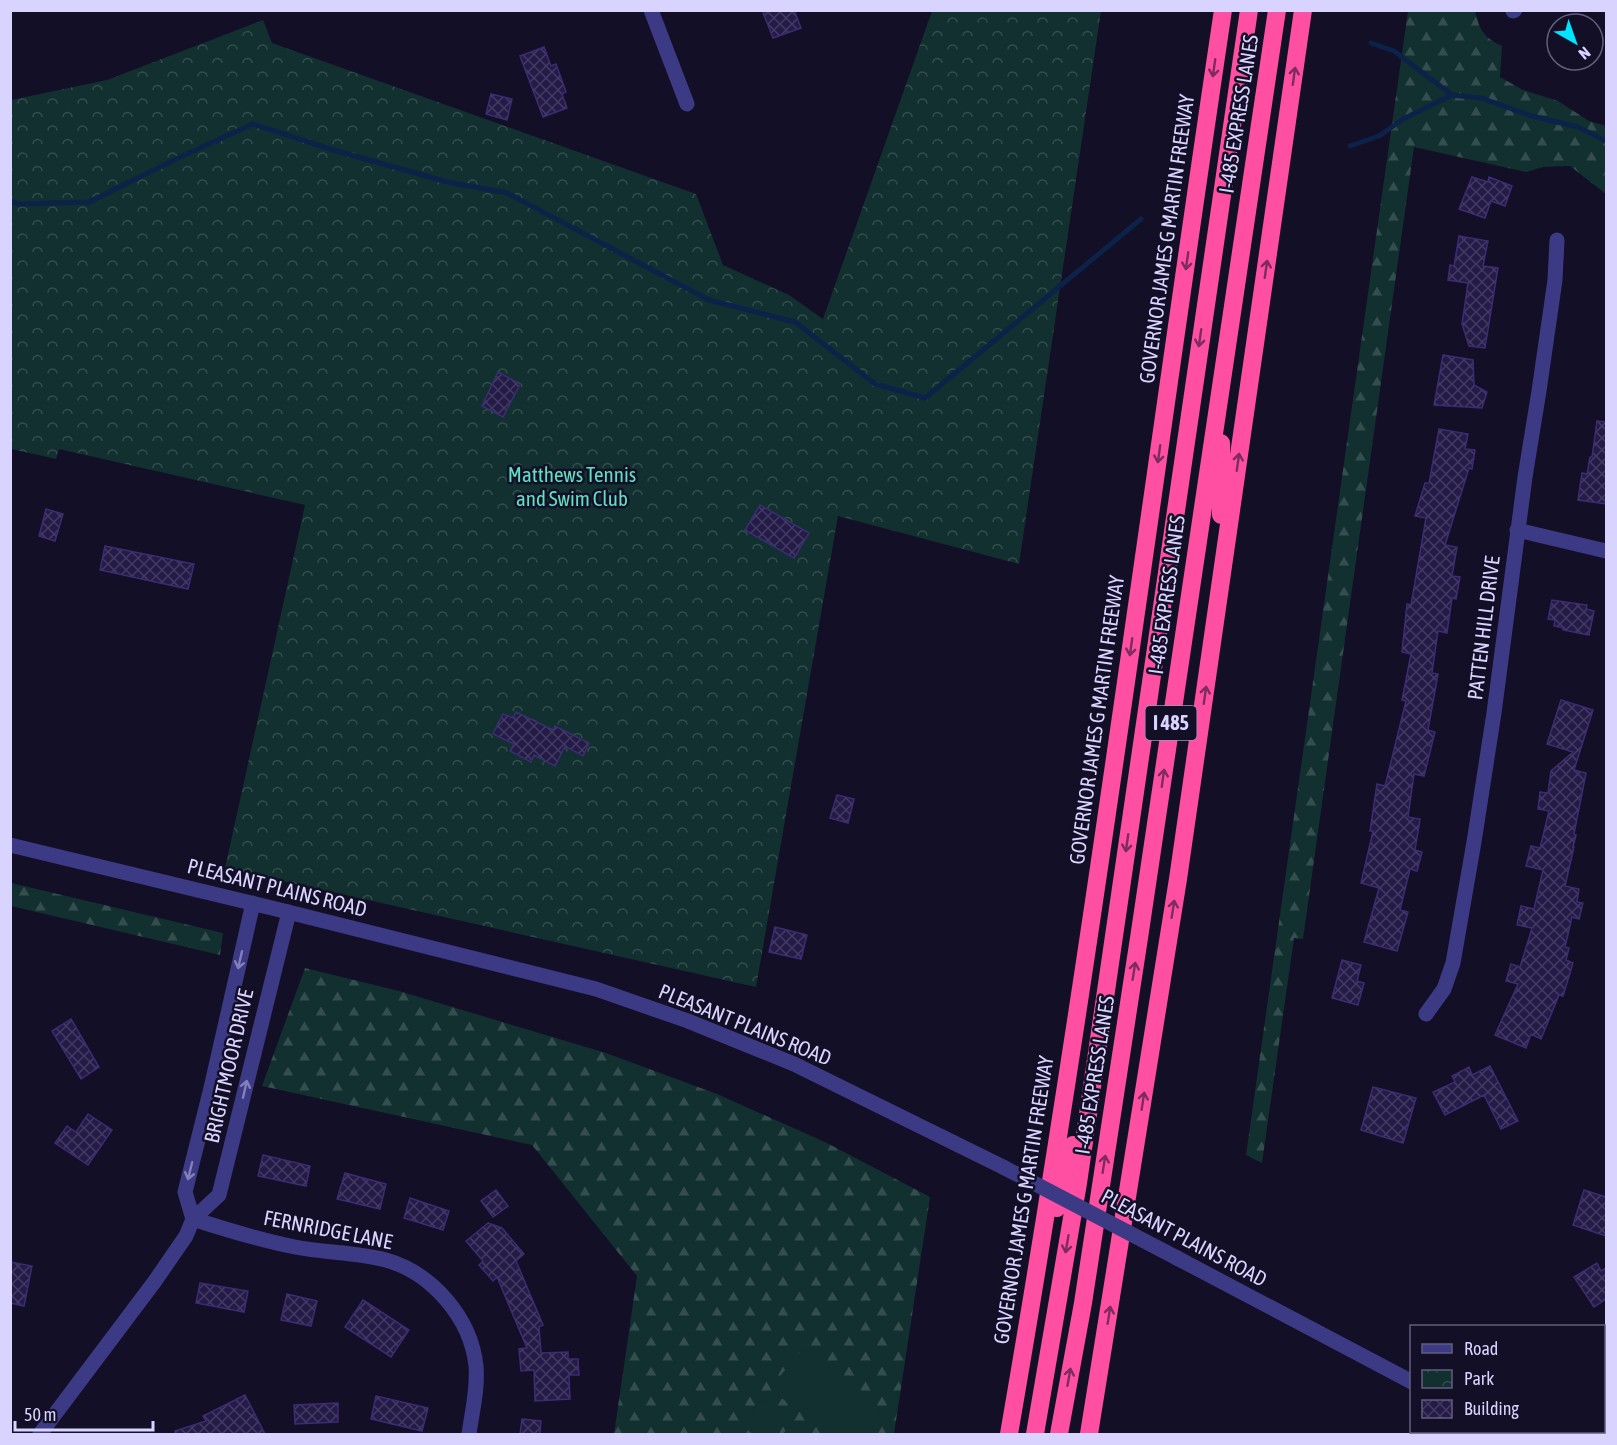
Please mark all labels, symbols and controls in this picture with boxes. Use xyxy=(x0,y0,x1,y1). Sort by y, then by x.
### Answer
north arrow xyxy=(1545,12,1605,72)
street label: I-485 EXPRESS LANES xyxy=(1214,33,1262,195)
text: N xyxy=(1575,44,1594,63)
one-way arrow xyxy=(1209,58,1220,78)
one-way arrow xyxy=(1288,67,1299,86)
street label: GOVERNOR JAMES G MARTIN FREEWAY xyxy=(1134,92,1198,385)
one-way arrow xyxy=(1181,251,1192,271)
one-way arrow xyxy=(1261,260,1272,279)
one-way arrow xyxy=(1195,328,1206,348)
one-way arrow xyxy=(1153,444,1164,464)
one-way arrow xyxy=(1233,453,1244,472)
park label: Matthews Tennis and Swim Club xyxy=(508,462,636,510)
street label: I-485 EXPRESS LANES xyxy=(1143,514,1189,676)
street label: PATTEN HILL DRIVE xyxy=(1462,554,1504,701)
street label: GOVERNOR JAMES G MARTIN FREEWAY xyxy=(1064,573,1128,866)
one-way arrow xyxy=(1125,637,1136,657)
one-way arrow xyxy=(1199,686,1210,705)
road number: I 485 xyxy=(1146,706,1196,740)
one-way arrow xyxy=(1157,769,1168,789)
one-way arrow xyxy=(1122,833,1133,853)
street label: PLEASANT PLAINS ROAD xyxy=(185,853,369,921)
one-way arrow xyxy=(1168,899,1179,919)
one-way arrow xyxy=(234,950,245,970)
one-way arrow xyxy=(1128,962,1139,981)
street label: PLEASANT PLAINS ROAD xyxy=(656,978,835,1070)
street label: BRIGHTMOOR DRIVE xyxy=(199,986,257,1145)
street label: I-485 EXPRESS LANES xyxy=(1070,994,1118,1156)
street label: GOVERNOR JAMES G MARTIN FREEWAY xyxy=(988,1053,1058,1346)
one-way arrow xyxy=(240,1080,251,1100)
one-way arrow xyxy=(1137,1092,1148,1112)
one-way arrow xyxy=(1099,1154,1110,1174)
one-way arrow xyxy=(184,1161,196,1180)
street label: PLEASANT PLAINS ROAD xyxy=(1098,1183,1271,1291)
street label: FERNRIDGE LANE xyxy=(262,1205,395,1253)
one-way arrow xyxy=(1062,1233,1073,1253)
one-way arrow xyxy=(1104,1305,1115,1325)
legend xyxy=(1410,1325,1605,1433)
text: Road xyxy=(1464,1338,1498,1359)
one-way arrow xyxy=(1064,1368,1075,1387)
text: Park xyxy=(1464,1368,1494,1389)
scale bar xyxy=(15,1394,153,1432)
text: Building xyxy=(1464,1398,1519,1419)
text: 50 m xyxy=(24,1404,56,1425)

